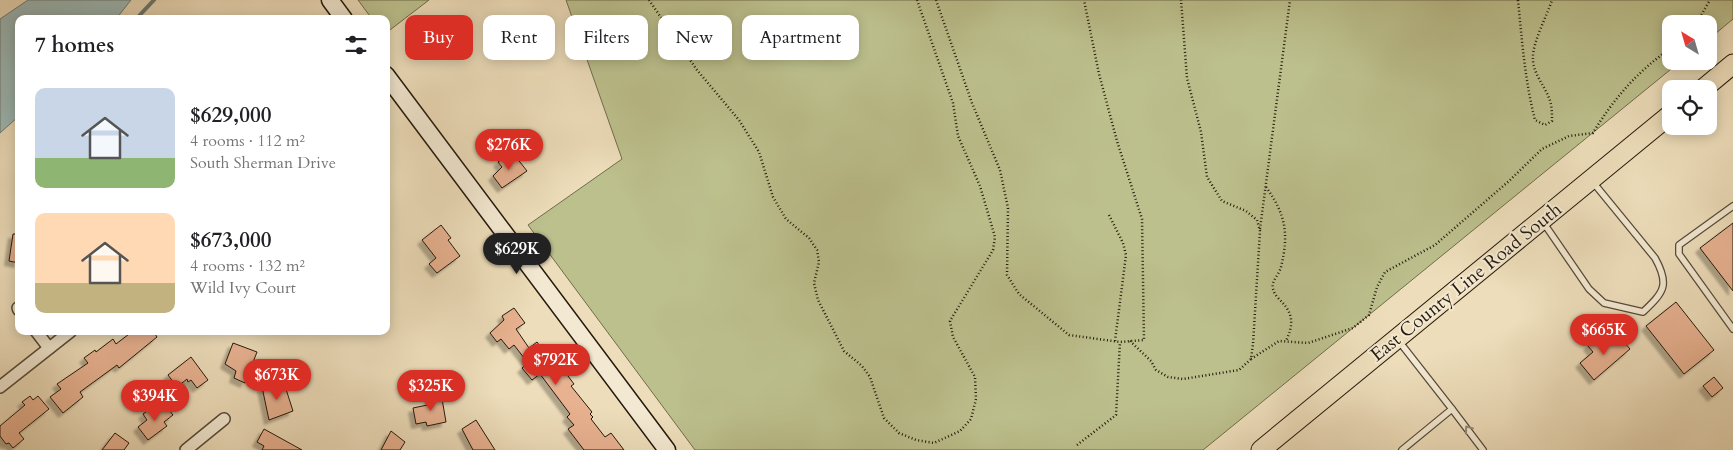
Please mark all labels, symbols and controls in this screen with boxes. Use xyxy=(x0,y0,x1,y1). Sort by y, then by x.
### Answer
chip: Buy xyxy=(405,15,473,60)
chip: Rent xyxy=(483,15,555,60)
chip: Filters xyxy=(565,15,648,60)
chip: New xyxy=(658,15,732,60)
chip: Apartment xyxy=(742,15,859,60)
north arrow xyxy=(1662,15,1718,70)
map controls xyxy=(1662,15,1717,135)
text: 7 homes xyxy=(35,31,114,60)
icon: filters xyxy=(342,31,370,59)
button: locate xyxy=(1662,80,1717,135)
text: $629,000 xyxy=(190,101,271,130)
icon: home xyxy=(75,108,135,168)
pin: $276K xyxy=(474,128,544,171)
text: 4 rooms · 112 m² xyxy=(190,130,305,152)
text: $276K xyxy=(486,134,532,156)
text: South Sherman Drive xyxy=(190,152,336,174)
street label: East County Line Road South xyxy=(1365,196,1568,367)
text: $673,000 xyxy=(190,226,271,255)
pin: $629K xyxy=(482,232,552,275)
icon: home xyxy=(75,233,135,293)
text: $629K xyxy=(494,238,540,260)
text: 4 rooms · 132 m² xyxy=(190,255,305,277)
text: Wild Ivy Court xyxy=(190,277,296,299)
pin: $665K xyxy=(1569,314,1639,356)
text: $665K xyxy=(1581,319,1627,341)
pin: $792K xyxy=(521,344,591,386)
text: $792K xyxy=(533,349,579,371)
pin: $673K xyxy=(242,358,312,401)
text: $673K xyxy=(254,364,300,386)
pin: $325K xyxy=(396,370,466,412)
text: $325K xyxy=(408,375,454,397)
pin: $394K xyxy=(120,380,190,422)
text: $394K xyxy=(132,385,178,407)
one-way arrow xyxy=(1465,426,1473,435)

